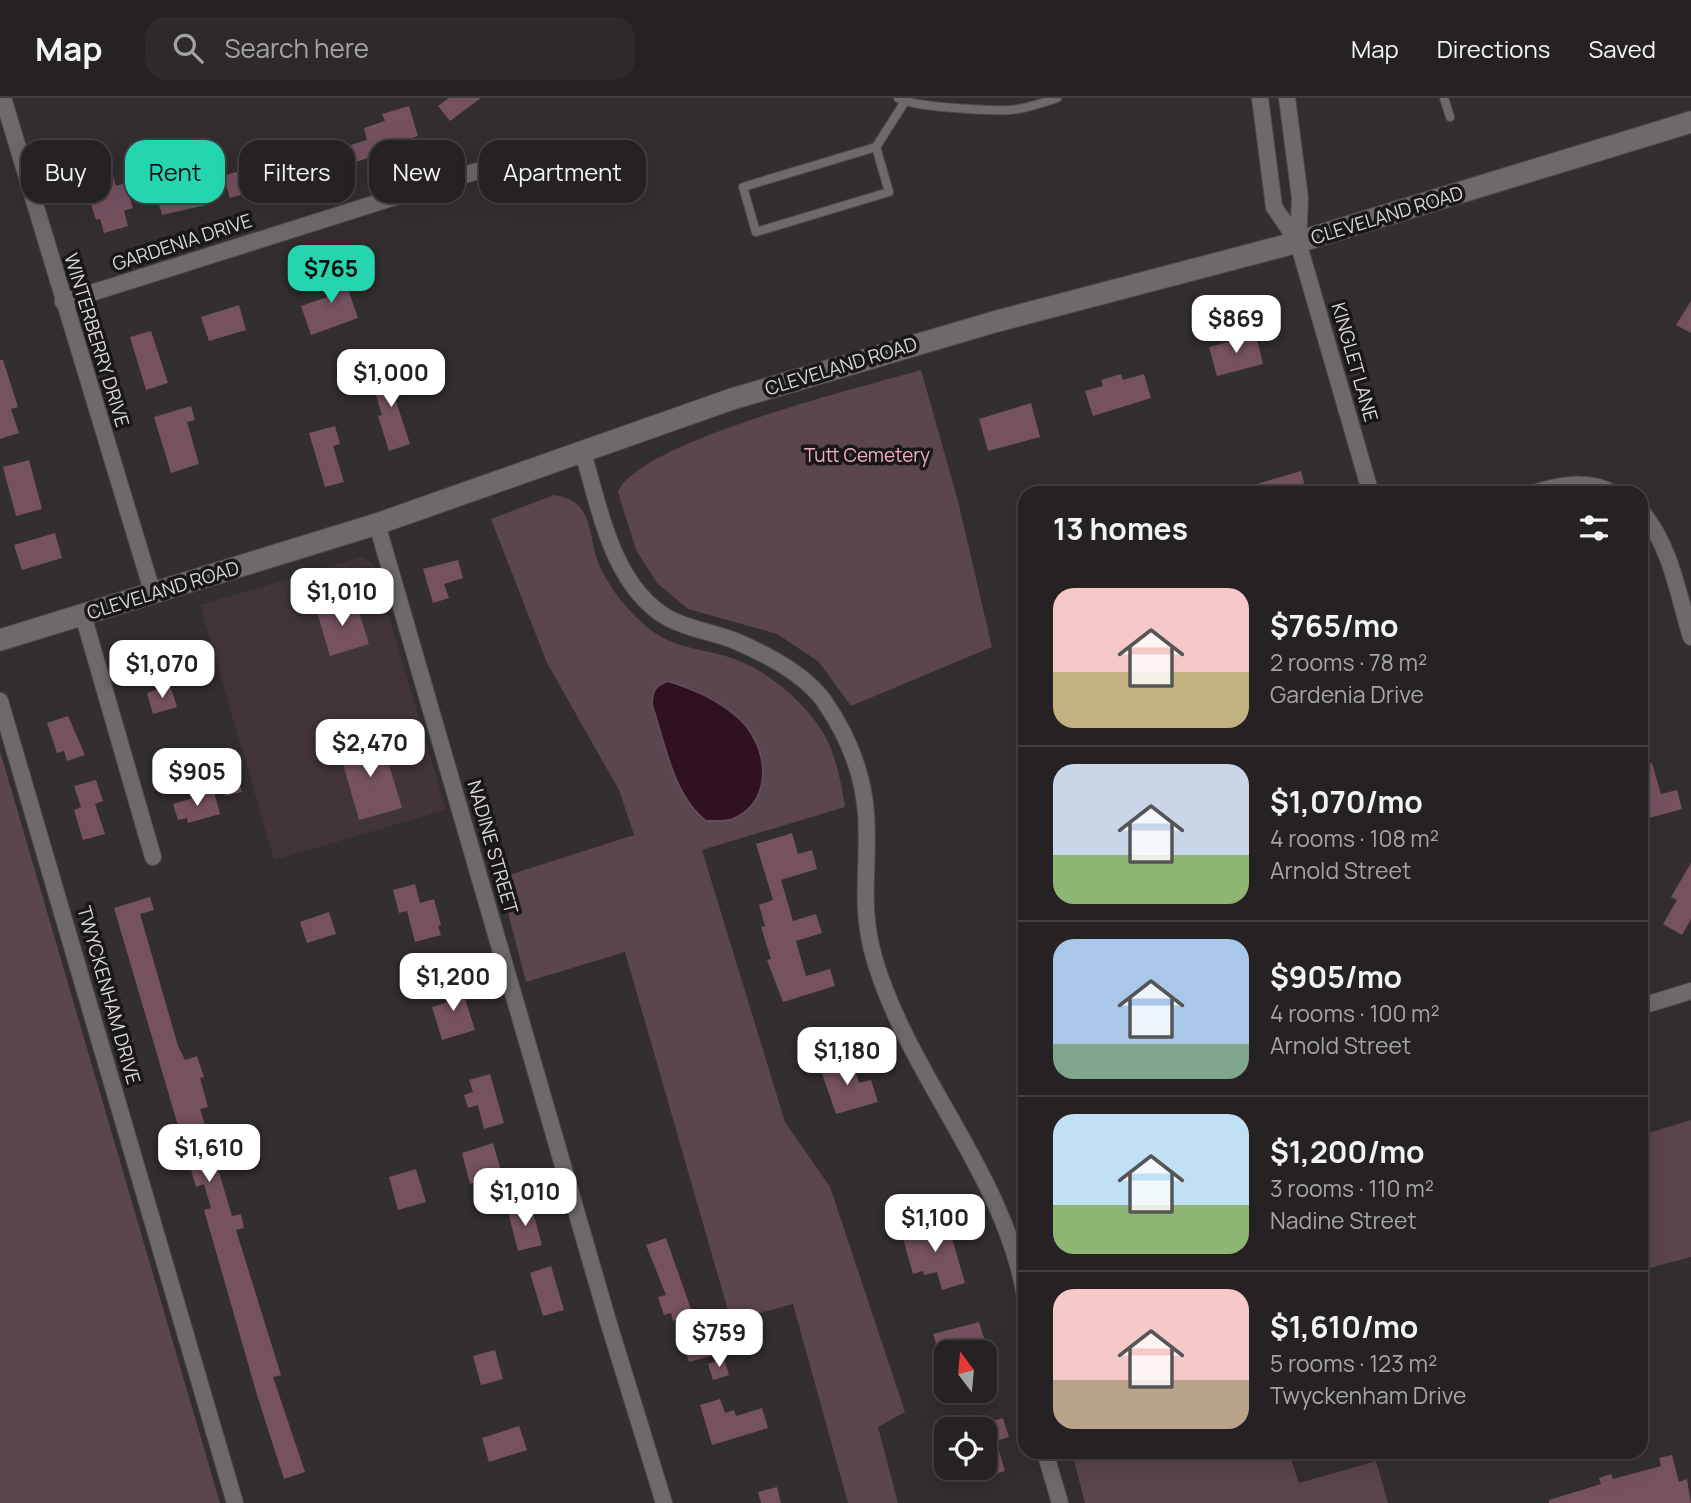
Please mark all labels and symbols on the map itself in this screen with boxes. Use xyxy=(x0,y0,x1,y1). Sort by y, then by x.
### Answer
street label: CLEVELAND ROAD xyxy=(1308,179,1466,251)
street label: GARDENIA DRIVE xyxy=(109,207,255,277)
pin: $765 xyxy=(290,246,372,305)
street label: WINTERBERRY DRIVE xyxy=(58,250,136,430)
pin: $869 xyxy=(1195,296,1277,355)
street label: KINGLET LANE xyxy=(1326,299,1384,425)
street label: CLEVELAND ROAD xyxy=(762,330,920,402)
pin: $1,000 xyxy=(334,350,448,409)
park label: Tutt Cemetery xyxy=(804,442,930,468)
street label: CLEVELAND ROAD xyxy=(84,554,242,626)
pin: $1,010 xyxy=(285,568,399,628)
pin: $1,070 xyxy=(105,640,219,700)
pin: $2,470 xyxy=(313,720,427,779)
pin: $905 xyxy=(156,748,238,808)
street label: NADINE STREET xyxy=(461,777,525,917)
street label: TWYCKENHAM DRIVE xyxy=(71,903,147,1087)
pin: $1,200 xyxy=(396,954,510,1013)
pin: $1,180 xyxy=(790,1028,904,1087)
pin: $1,610 xyxy=(152,1124,266,1184)
pin: $1,010 xyxy=(468,1168,582,1228)
pin: $1,100 xyxy=(878,1194,992,1254)
pin: $759 xyxy=(678,1310,760,1369)
north arrow xyxy=(934,1340,998,1404)

